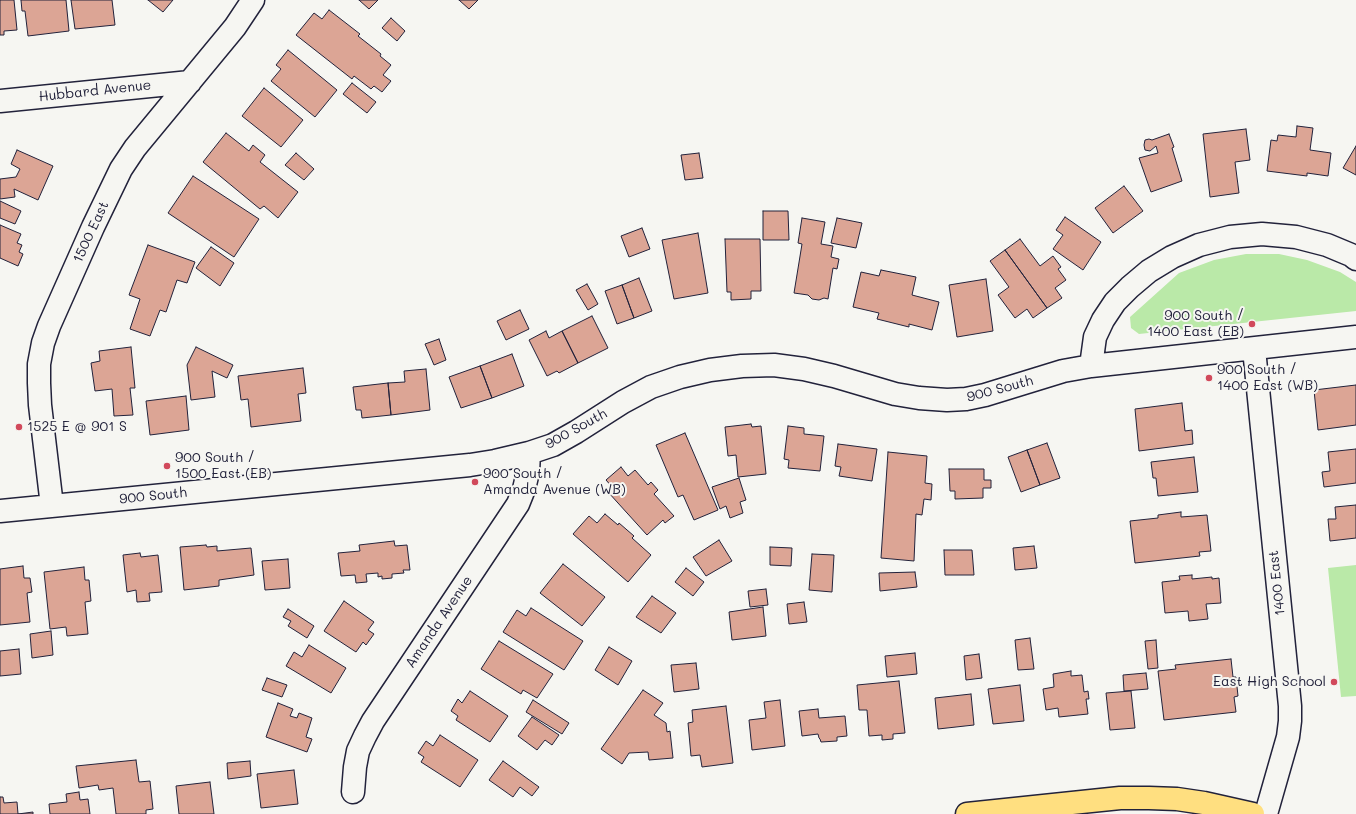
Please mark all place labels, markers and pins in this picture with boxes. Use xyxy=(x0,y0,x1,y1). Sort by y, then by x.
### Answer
place label: 900 South / 1400 East (EB) xyxy=(1147,308,1244,340)
marker: 900 South / 1400 East (EB) xyxy=(1247,319,1257,329)
place label: 900 South / 1400 East (WB) xyxy=(1217,362,1318,394)
marker: 900 South / 1400 East (WB) xyxy=(1204,373,1214,383)
place label: 1525 E @ 901 S xyxy=(27,419,127,435)
marker: 1525 E @ 901 S xyxy=(14,422,24,432)
place label: 900 South / 1500 East (EB) xyxy=(175,450,272,482)
marker: 900 South / 1500 East (EB) xyxy=(162,461,172,471)
place label: 900 South / Amanda Avenue (WB) xyxy=(483,466,626,498)
marker: 900 South / Amanda Avenue (WB) xyxy=(470,477,480,487)
place label: East High School xyxy=(1213,674,1326,690)
marker: East High School xyxy=(1329,677,1339,687)

